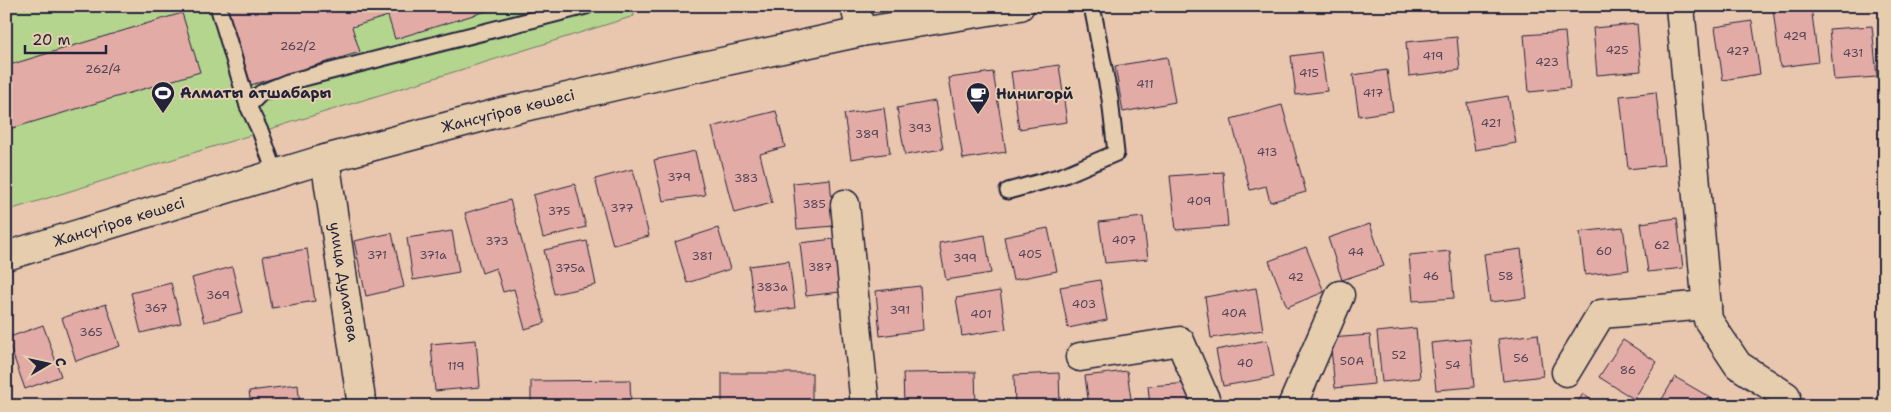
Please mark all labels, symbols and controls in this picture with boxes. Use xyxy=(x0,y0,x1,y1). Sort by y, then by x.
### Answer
scale bar xyxy=(25,22,106,54)
house number: 429 xyxy=(1783,28,1807,44)
text: 20 m xyxy=(32,30,71,50)
house number: 262/2 xyxy=(280,38,316,54)
house number: 425 xyxy=(1605,42,1629,58)
house number: 427 xyxy=(1726,43,1750,59)
house number: 431 xyxy=(1843,45,1863,61)
house number: 419 xyxy=(1423,48,1443,64)
house number: 423 xyxy=(1535,54,1559,70)
house number: 262/4 xyxy=(85,61,121,77)
house number: 415 xyxy=(1299,65,1319,81)
house number: 411 xyxy=(1136,76,1154,92)
sports icon: Алматы атшабары xyxy=(150,80,176,114)
cafe icon: Нинигорй xyxy=(965,81,991,115)
place label: Алматы атшабары xyxy=(180,83,332,103)
place label: Нинигорй xyxy=(996,84,1074,104)
street label: Жансүгіров көшесі xyxy=(439,85,577,137)
house number: 417 xyxy=(1363,85,1383,101)
house number: 421 xyxy=(1481,115,1501,131)
house number: 393 xyxy=(908,120,932,136)
house number: 389 xyxy=(855,126,879,142)
house number: 413 xyxy=(1257,144,1277,160)
house number: 379 xyxy=(667,169,691,185)
house number: 383 xyxy=(734,170,758,186)
street label: Жансүгіров көшесі xyxy=(51,192,187,252)
house number: 409 xyxy=(1187,193,1211,209)
house number: 385 xyxy=(802,196,826,212)
house number: 377 xyxy=(610,200,634,216)
house number: 375 xyxy=(548,203,570,219)
street label: улица Дулатова xyxy=(325,221,363,344)
house number: 407 xyxy=(1112,232,1136,248)
house number: 373 xyxy=(485,233,509,249)
house number: 62 xyxy=(1654,237,1670,253)
house number: 60 xyxy=(1596,243,1612,259)
house number: 44 xyxy=(1348,244,1364,260)
house number: 405 xyxy=(1018,246,1042,262)
house number: 371 xyxy=(367,247,387,263)
house number: 371а xyxy=(419,247,447,263)
house number: 381 xyxy=(692,248,713,264)
house number: 399 xyxy=(953,250,977,266)
house number: 387 xyxy=(808,259,832,275)
house number: 375а xyxy=(555,260,586,276)
house number: 46 xyxy=(1423,268,1439,284)
house number: 58 xyxy=(1498,268,1514,284)
house number: 42 xyxy=(1288,269,1304,285)
house number: 383а xyxy=(756,279,788,295)
house number: 369 xyxy=(206,287,230,303)
house number: 403 xyxy=(1072,296,1096,312)
house number: 367 xyxy=(144,300,168,316)
house number: 391 xyxy=(890,302,910,318)
house number: 40А xyxy=(1221,305,1247,321)
house number: 401 xyxy=(970,306,992,322)
house number: 365 xyxy=(79,324,103,340)
north arrow xyxy=(22,340,72,390)
house number: 52 xyxy=(1391,347,1407,363)
house number: 56 xyxy=(1513,350,1529,366)
house number: 50А xyxy=(1340,353,1364,369)
house number: 40 xyxy=(1237,355,1253,371)
text: С xyxy=(51,356,70,368)
house number: 54 xyxy=(1445,357,1461,373)
house number: 119 xyxy=(447,358,465,374)
house number: 86 xyxy=(1620,362,1636,378)

